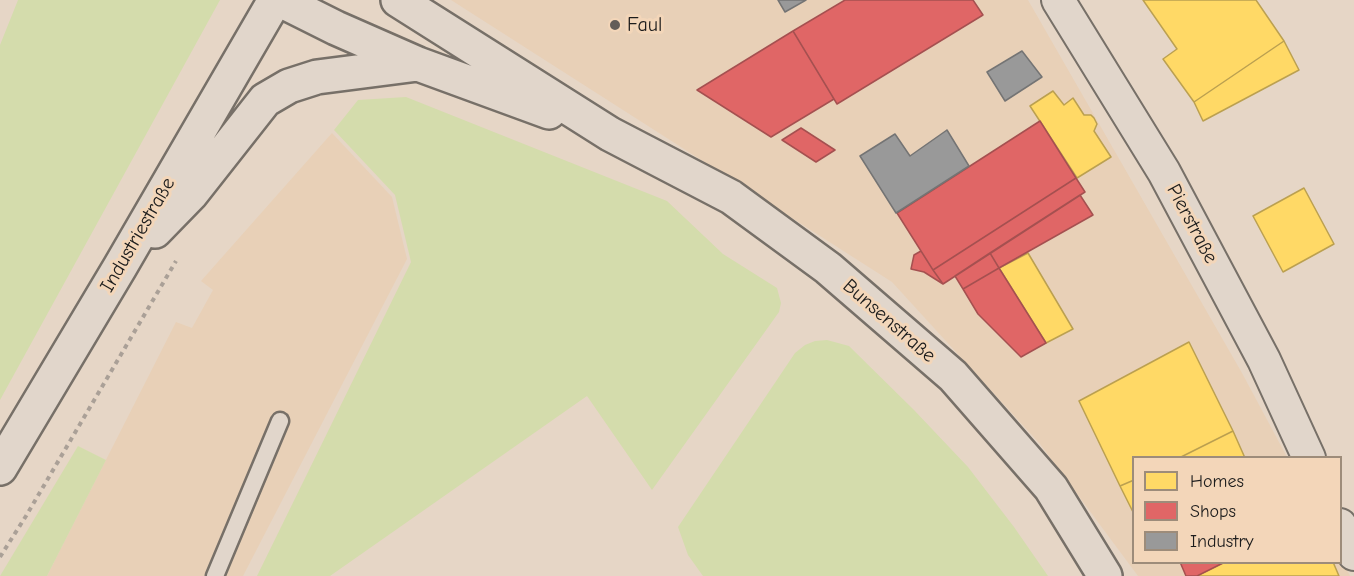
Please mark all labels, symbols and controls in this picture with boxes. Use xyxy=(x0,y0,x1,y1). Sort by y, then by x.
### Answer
place label: Faul xyxy=(627,13,662,37)
marker: Faul xyxy=(608,18,622,32)
street label: Industriestraße xyxy=(95,173,181,297)
street label: Pierstraße xyxy=(1161,180,1223,268)
street label: Bunsenstraße xyxy=(838,274,940,368)
legend xyxy=(1132,456,1342,564)
text: Homes xyxy=(1190,471,1244,492)
text: Shops xyxy=(1190,501,1236,522)
text: Industry xyxy=(1190,531,1254,552)

